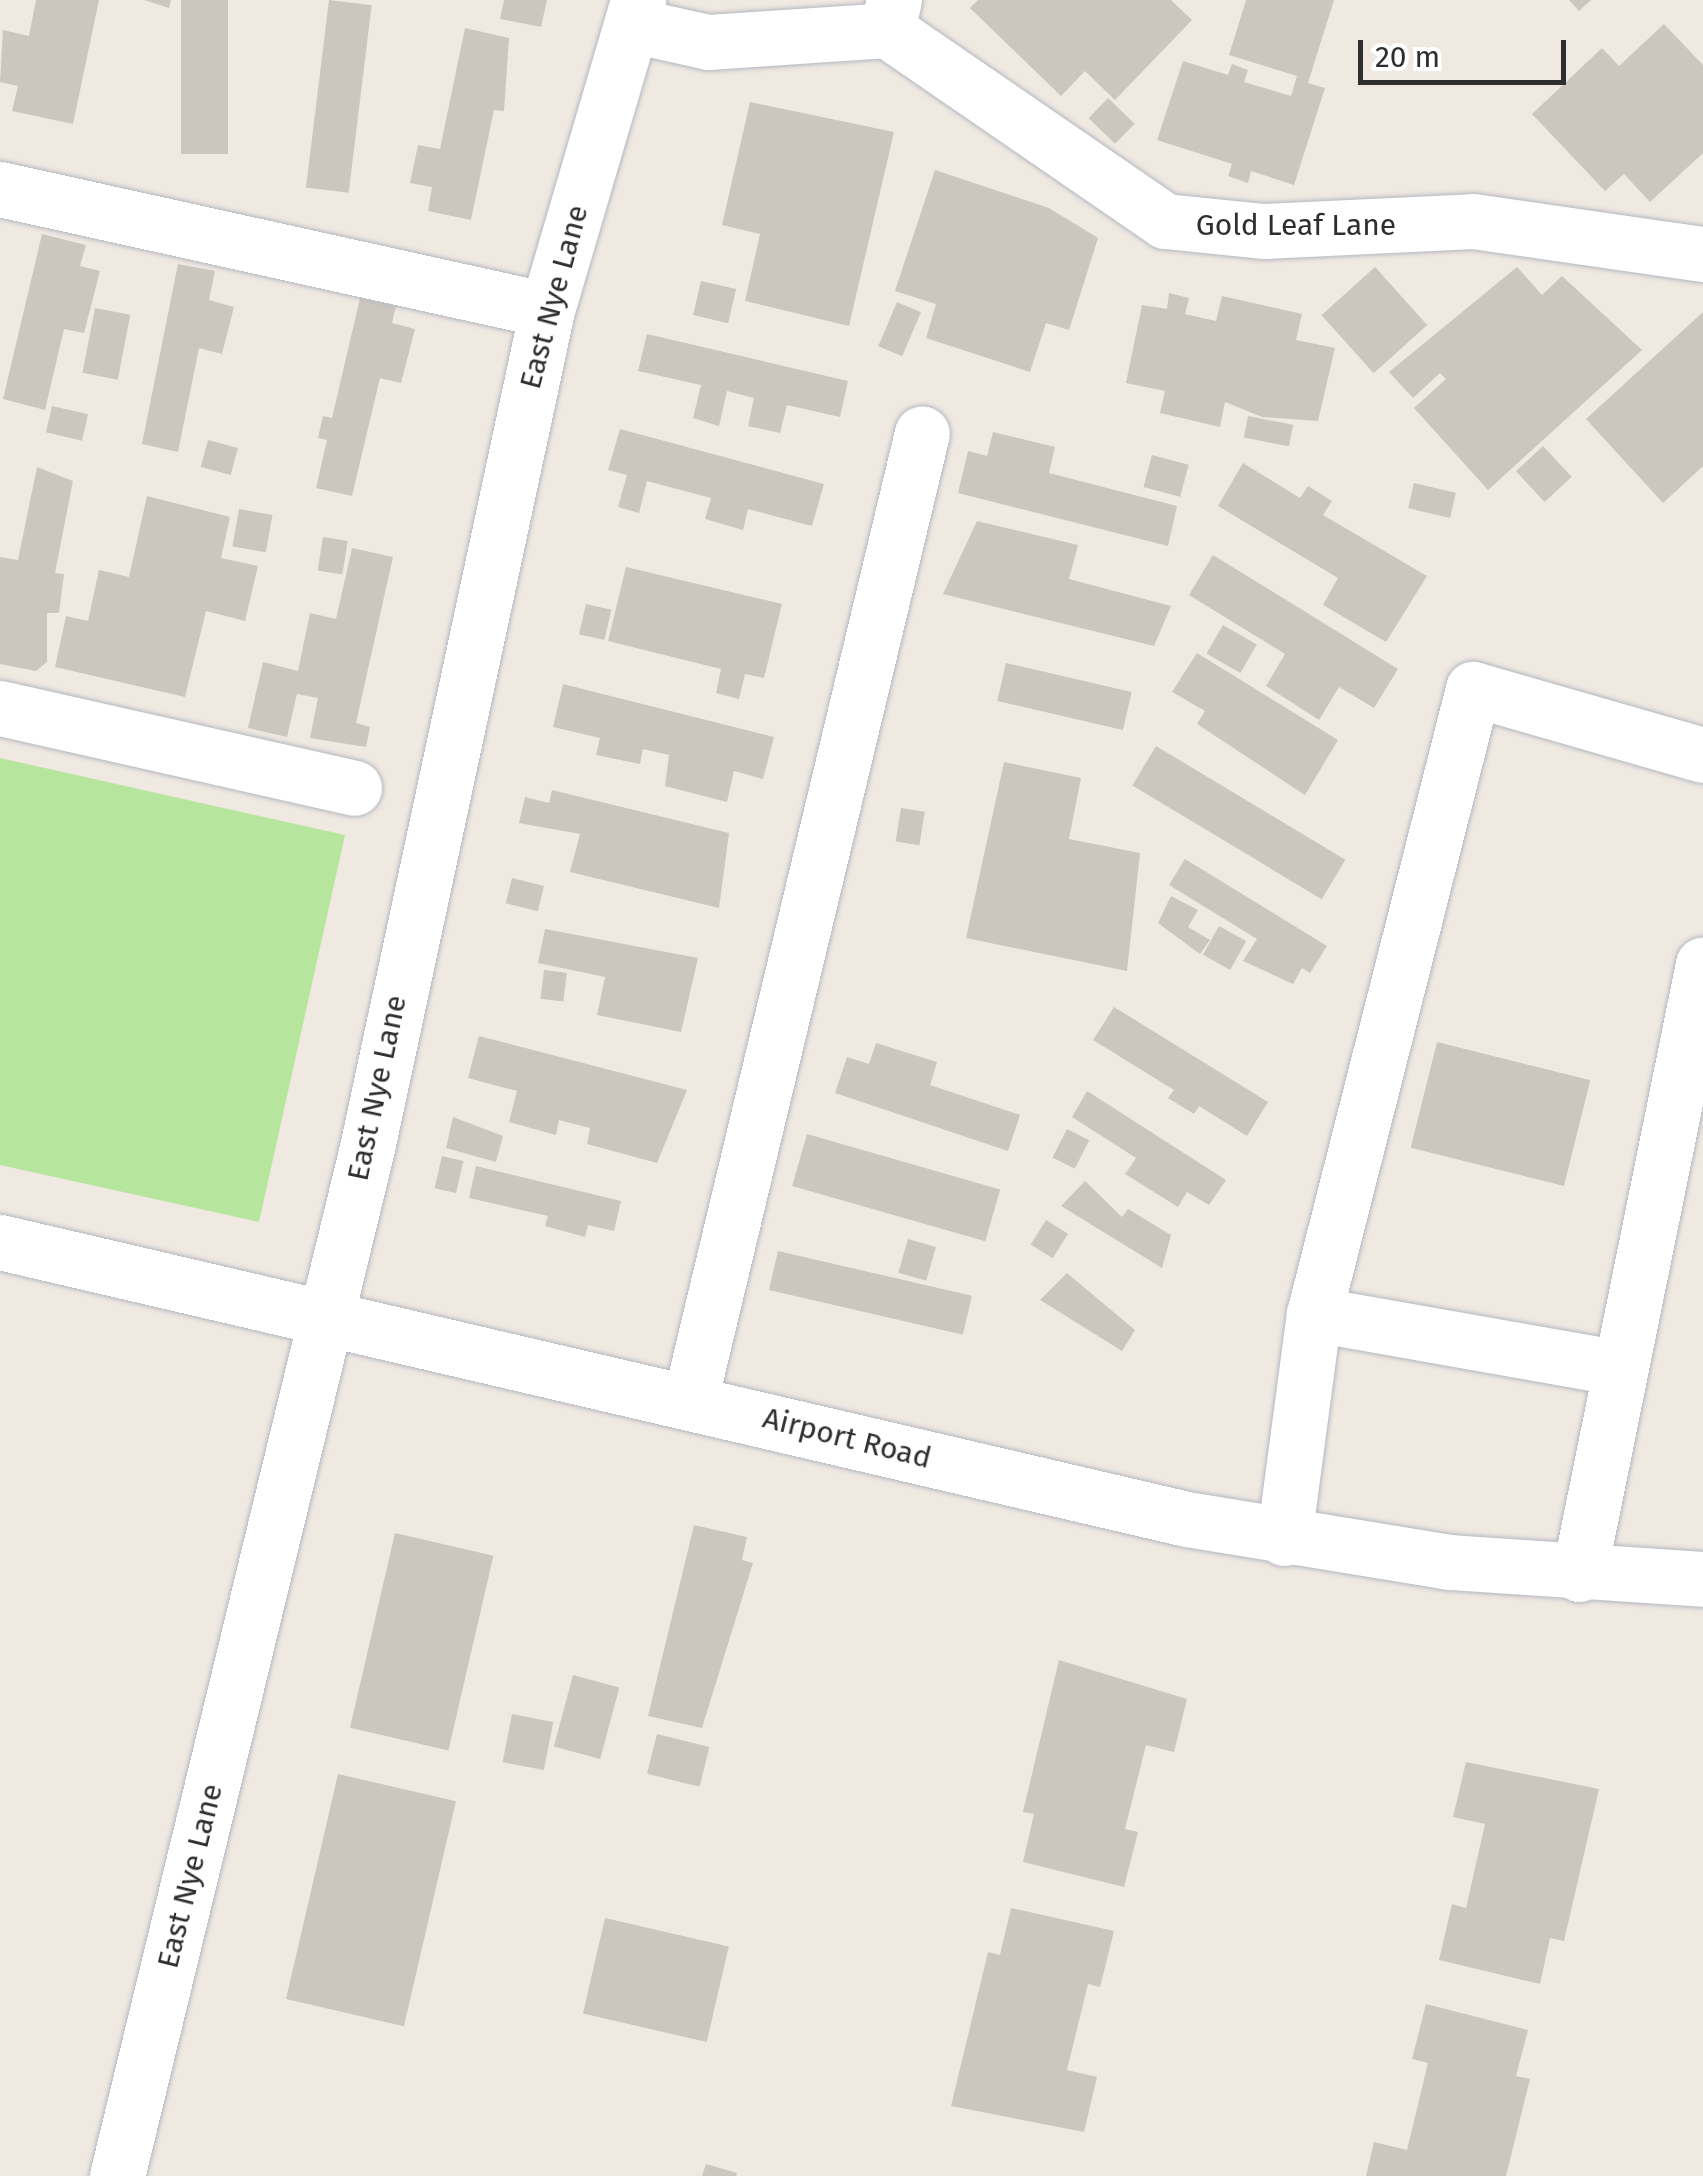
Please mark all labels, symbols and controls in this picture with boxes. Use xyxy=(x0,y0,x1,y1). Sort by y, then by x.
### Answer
scale bar xyxy=(1363,20,1570,82)
text: 20 m xyxy=(1375,39,1440,75)
street label: East Nye Lane xyxy=(512,201,596,393)
street label: Gold Leaf Lane xyxy=(1196,207,1396,243)
street label: East Nye Lane xyxy=(340,992,414,1184)
street label: Airport Road xyxy=(759,1400,935,1476)
street label: East Nye Lane xyxy=(150,1780,230,1972)

